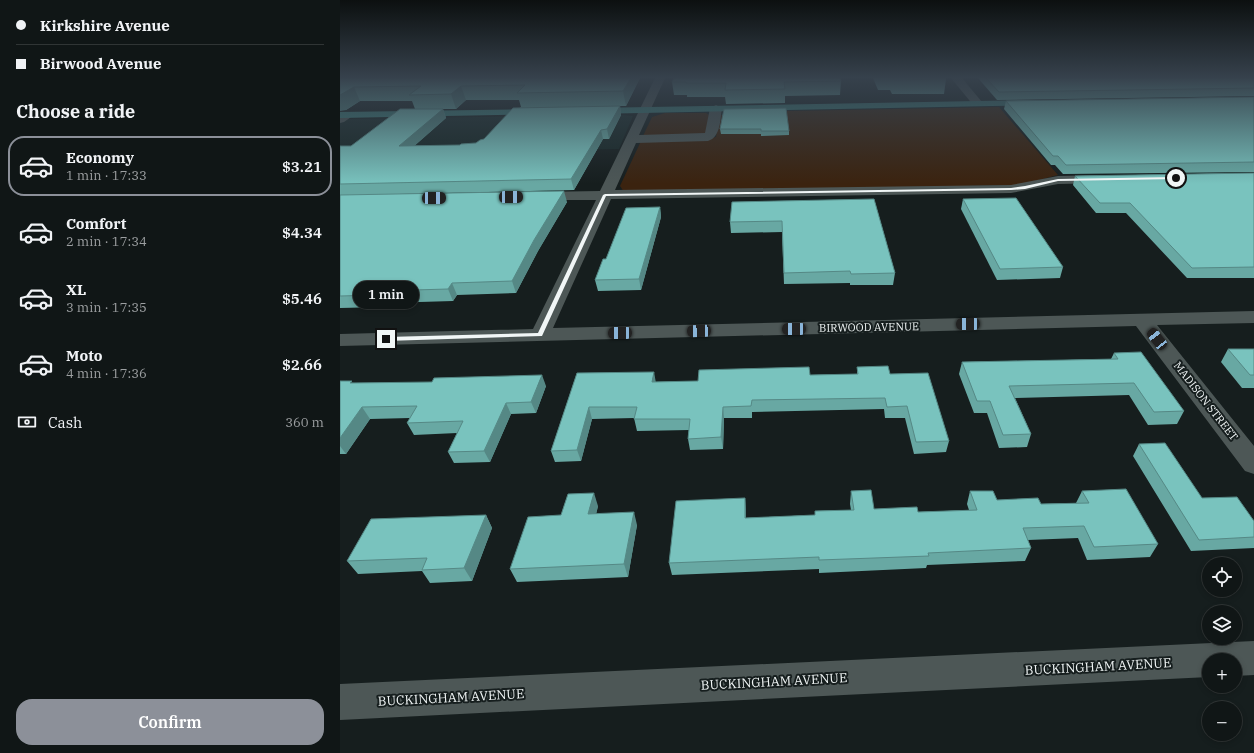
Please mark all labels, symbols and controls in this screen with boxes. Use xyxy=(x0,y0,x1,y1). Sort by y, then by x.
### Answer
text: Kirkshire Avenue xyxy=(40,16,170,35)
text: Birwood Avenue xyxy=(40,54,162,73)
text: Choose a ride xyxy=(16,100,135,123)
icon: car xyxy=(18,148,54,184)
text: Economy xyxy=(66,148,134,167)
text: $3.21 xyxy=(282,157,322,176)
text: 1 min · 17:33 xyxy=(66,167,147,184)
route start xyxy=(1167,169,1185,187)
car xyxy=(499,191,523,203)
car xyxy=(422,192,446,204)
icon: car xyxy=(18,214,54,250)
text: Comfort xyxy=(66,214,126,233)
text: $4.34 xyxy=(282,223,322,242)
text: 2 min · 17:34 xyxy=(66,233,147,250)
icon: car xyxy=(18,280,54,316)
text: XL xyxy=(66,280,86,299)
callout: 1 min xyxy=(353,281,419,309)
text: 1 min xyxy=(368,286,404,303)
text: $5.46 xyxy=(282,289,322,308)
text: 3 min · 17:35 xyxy=(66,299,147,316)
car xyxy=(956,318,980,330)
street label: BIRWOOD AVENUE xyxy=(819,319,919,335)
car xyxy=(782,323,806,335)
car xyxy=(687,325,711,337)
car xyxy=(1145,326,1169,352)
car xyxy=(608,327,632,339)
route end xyxy=(377,330,395,348)
icon: car xyxy=(18,346,54,382)
text: Moto xyxy=(66,346,103,365)
text: $2.66 xyxy=(282,355,322,374)
street label: MADISON STREET xyxy=(1171,359,1241,443)
text: 4 min · 17:36 xyxy=(66,365,147,382)
icon: cash xyxy=(16,411,38,433)
text: Cash xyxy=(48,413,82,432)
text: 360 m xyxy=(285,414,324,431)
map controls xyxy=(1202,557,1242,741)
button: locate xyxy=(1202,557,1242,597)
button: layers xyxy=(1202,605,1242,645)
button: + xyxy=(1202,653,1242,693)
street label: BUCKINGHAM AVENUE xyxy=(1024,654,1172,679)
street label: BUCKINGHAM AVENUE xyxy=(700,669,848,694)
street label: BUCKINGHAM AVENUE xyxy=(377,685,525,710)
button: Confirm xyxy=(16,699,324,745)
button: − xyxy=(1202,701,1242,741)

